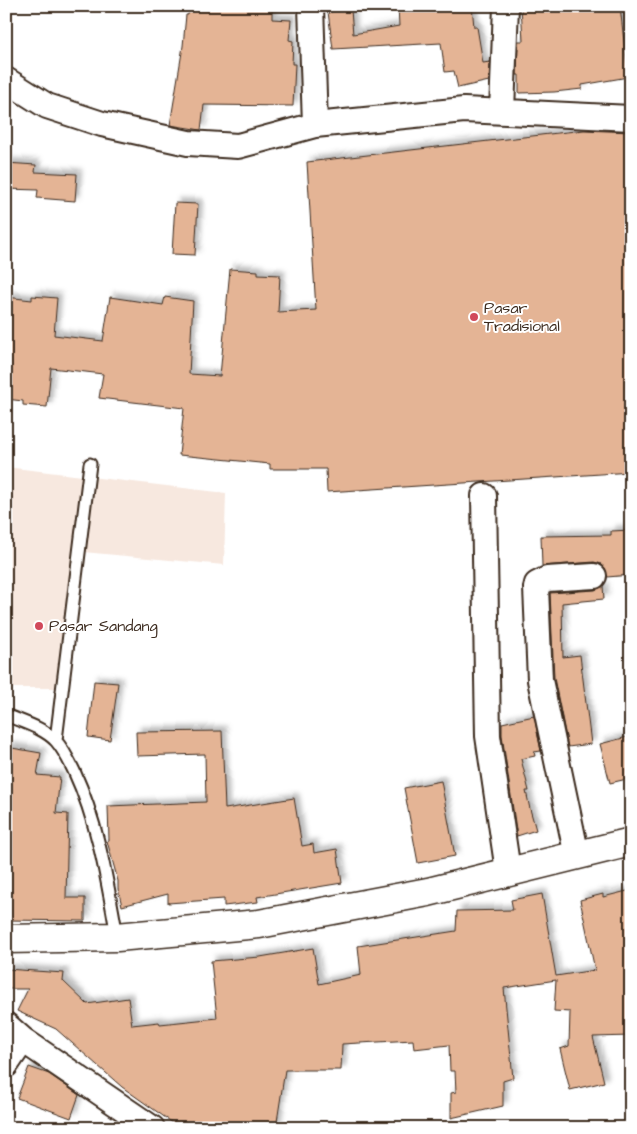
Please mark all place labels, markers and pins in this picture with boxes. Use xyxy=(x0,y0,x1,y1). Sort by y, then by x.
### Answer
place label: Pasar Tradisional xyxy=(484,297,560,337)
marker: Pasar Tradisional xyxy=(468,311,480,323)
place label: Pasar Sandang xyxy=(49,615,158,638)
marker: Pasar Sandang xyxy=(33,620,45,632)

